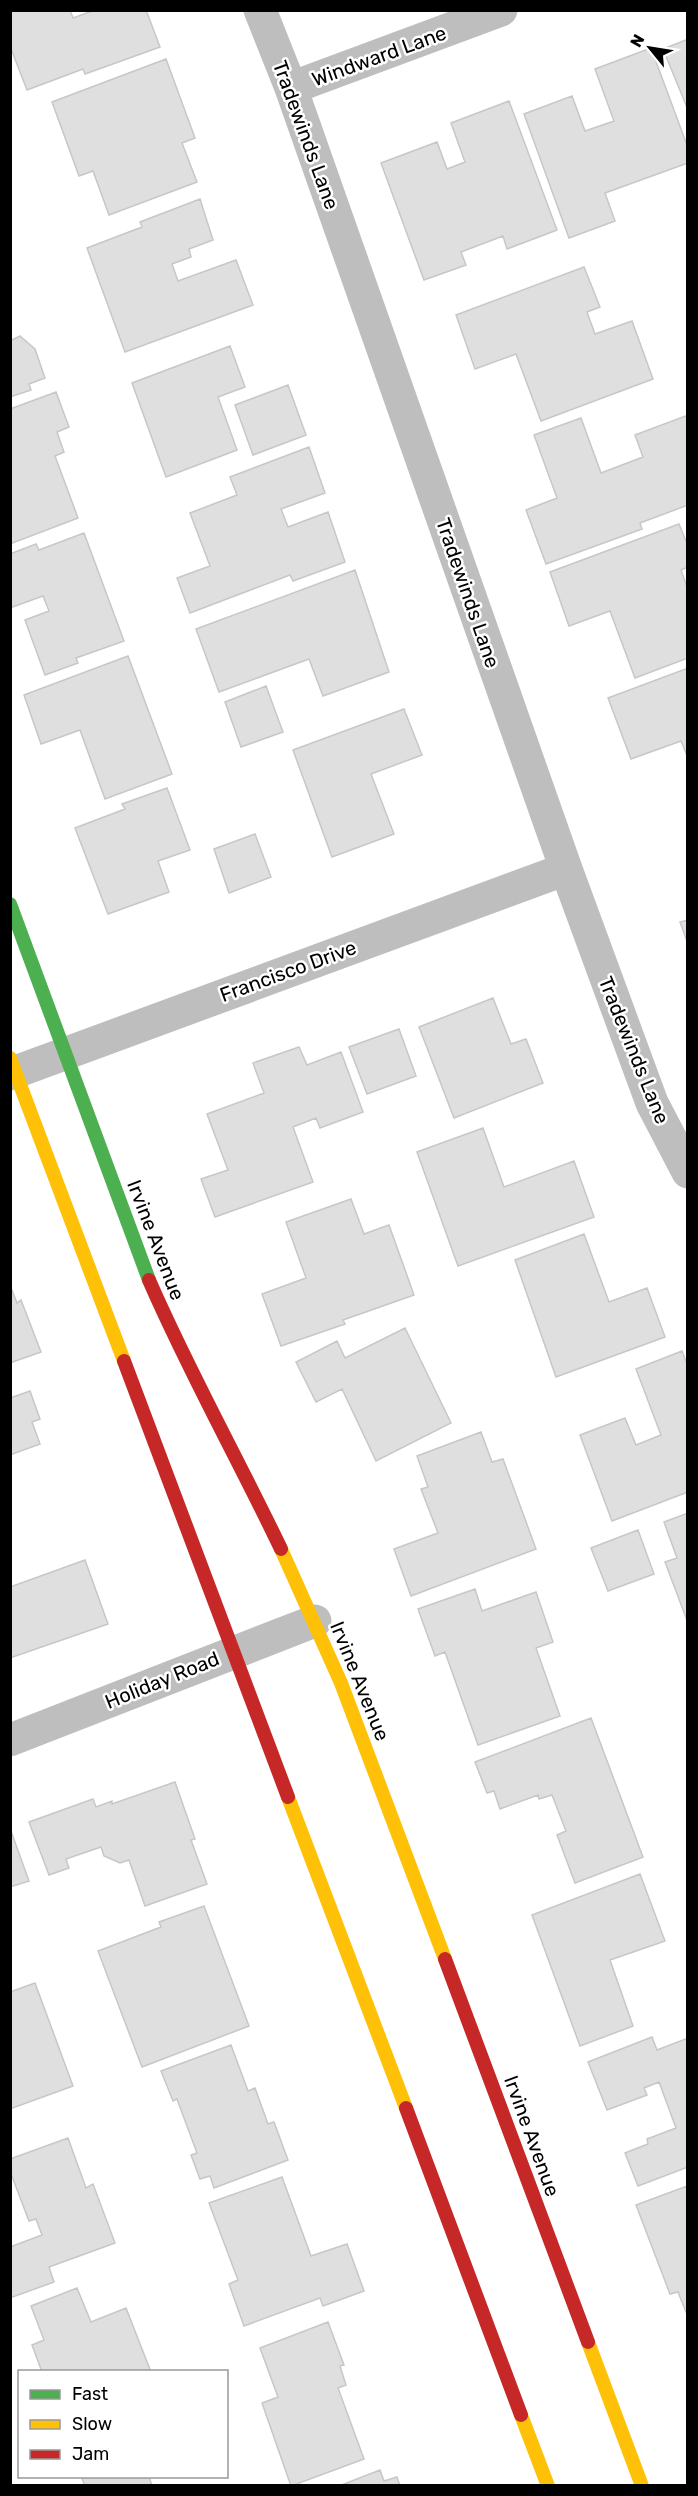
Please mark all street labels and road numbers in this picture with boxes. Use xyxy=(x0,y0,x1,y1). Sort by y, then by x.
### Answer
street label: Windward Lane xyxy=(308,21,450,91)
street label: Tradewinds Lane xyxy=(268,57,344,213)
street label: Tradewinds Lane xyxy=(431,515,505,671)
street label: Francisco Drive xyxy=(216,935,360,1007)
street label: Tradewinds Lane xyxy=(593,973,675,1127)
street label: Irvine Avenue xyxy=(122,1177,190,1303)
street label: Irvine Avenue xyxy=(325,1618,395,1744)
street label: Holiday Road xyxy=(101,1646,223,1714)
street label: Irvine Avenue xyxy=(499,2072,565,2200)

